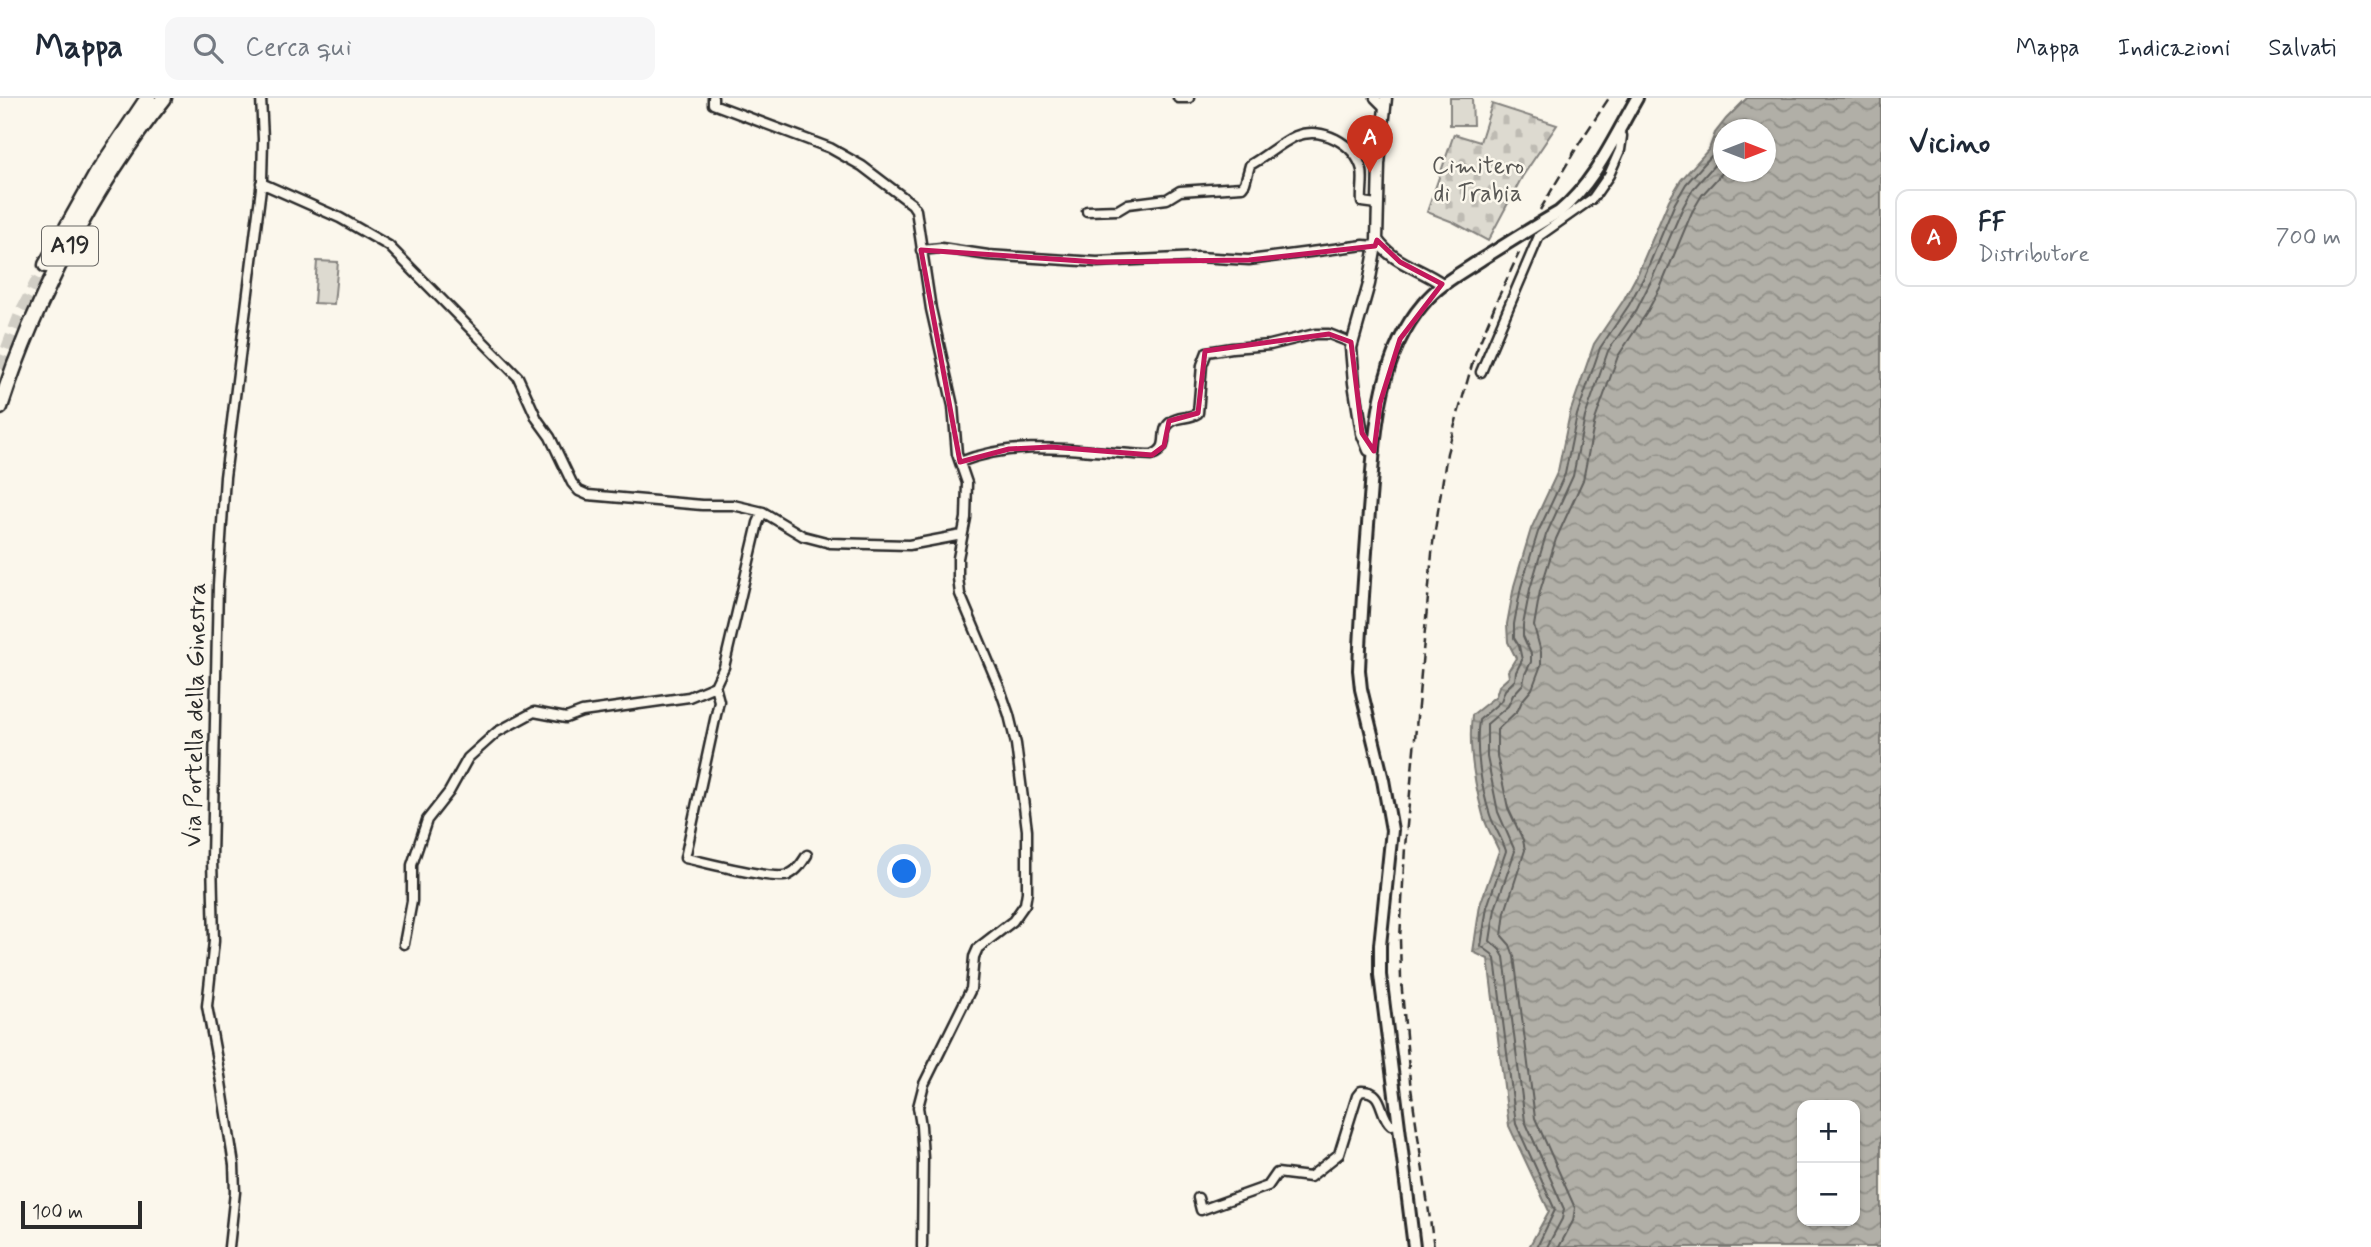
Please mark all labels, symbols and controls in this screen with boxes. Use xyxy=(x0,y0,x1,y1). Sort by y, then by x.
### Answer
search box xyxy=(165,17,655,80)
text: Mappa xyxy=(35,26,123,70)
icon: search xyxy=(189,29,227,67)
text: Cerca qui xyxy=(245,31,352,65)
text: Mappa xyxy=(2016,33,2080,64)
text: Indicazioni xyxy=(2118,33,2230,64)
text: Salvati xyxy=(2268,33,2336,64)
pin: A xyxy=(1347,115,1393,173)
north arrow xyxy=(1713,119,1776,182)
text: Vicino xyxy=(1909,124,1990,163)
park label: Cimitero di Trabia xyxy=(1432,151,1524,210)
text: FF xyxy=(1978,206,2007,240)
text: A xyxy=(1926,223,1942,253)
text: 700 m xyxy=(2276,223,2341,253)
road number: A19 xyxy=(42,226,98,266)
text: Distributore xyxy=(1978,240,2090,270)
street label: Via Portella della Ginestra xyxy=(178,582,214,848)
your location xyxy=(887,854,921,888)
map controls xyxy=(1797,1100,1860,1226)
button: + xyxy=(1797,1100,1860,1163)
button: − xyxy=(1797,1163,1860,1226)
scale bar xyxy=(21,1198,142,1230)
text: 100 m xyxy=(32,1200,83,1225)

